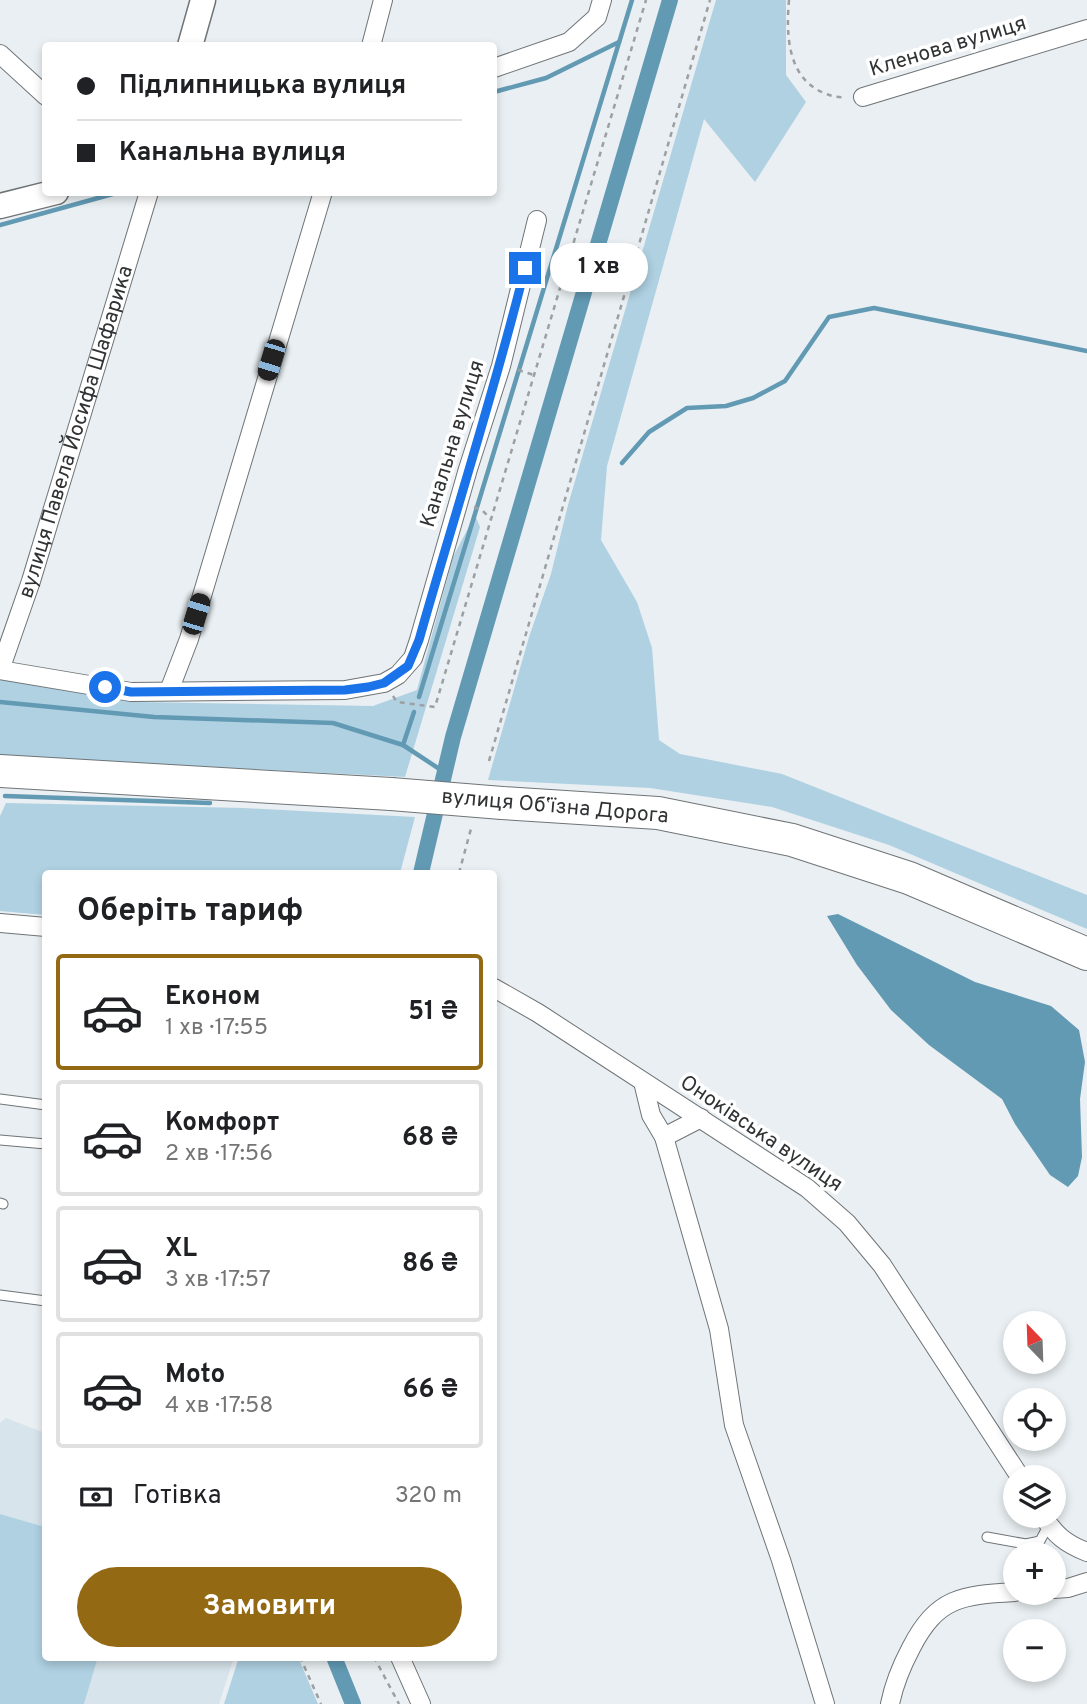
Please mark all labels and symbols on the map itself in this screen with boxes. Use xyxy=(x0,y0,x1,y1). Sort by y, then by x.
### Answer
street label: Кленова вулиця xyxy=(866,10,1030,84)
callout: 1 хв xyxy=(550,244,648,292)
route end xyxy=(509,252,541,284)
street label: вулиця Павела Йосифа Шафарика xyxy=(12,262,139,602)
car xyxy=(255,337,288,383)
street label: Канальна вулиця xyxy=(415,357,491,531)
car xyxy=(180,591,213,637)
route start xyxy=(89,671,121,703)
street label: вулиця Обʼїзна Дорога xyxy=(440,784,670,830)
street label: Оноківська вулиця xyxy=(674,1069,848,1199)
north arrow xyxy=(1003,1311,1066,1374)

